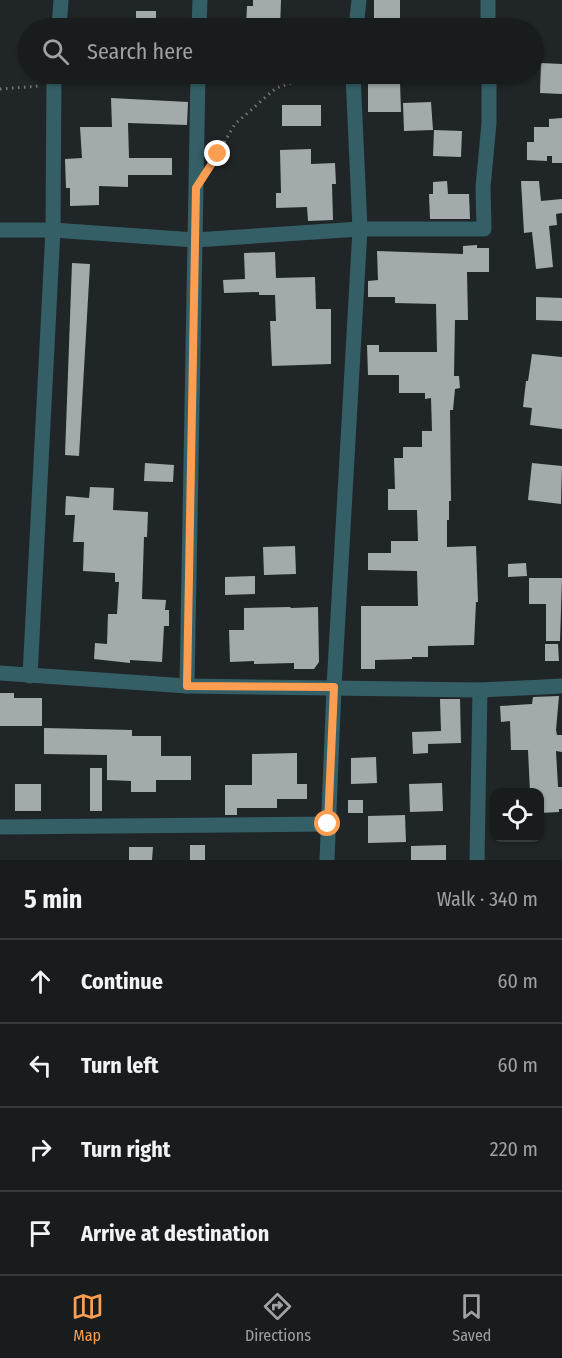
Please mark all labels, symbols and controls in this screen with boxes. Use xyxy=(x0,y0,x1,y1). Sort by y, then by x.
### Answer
search box xyxy=(18,18,544,84)
icon: search xyxy=(39,35,72,68)
text: Search here xyxy=(87,38,193,65)
route end xyxy=(204,140,230,166)
map controls xyxy=(490,788,544,842)
button: locate xyxy=(490,788,544,842)
route start xyxy=(314,810,340,836)
text: 5 min xyxy=(24,884,82,915)
text: Walk · 340 m xyxy=(437,887,538,911)
icon: ahead xyxy=(24,965,57,998)
text: Continue xyxy=(81,968,163,995)
text: 60 m xyxy=(498,969,538,993)
icon: left xyxy=(24,1049,57,1082)
text: Turn left xyxy=(81,1052,159,1079)
text: 60 m xyxy=(498,1053,538,1077)
icon: right xyxy=(24,1133,57,1166)
text: Turn right xyxy=(81,1136,170,1163)
text: 220 m xyxy=(490,1137,538,1161)
icon: arrive xyxy=(24,1217,57,1250)
text: Arrive at destination xyxy=(81,1220,269,1247)
tab: Map xyxy=(71,1290,104,1345)
tab: Directions xyxy=(245,1290,311,1345)
tab: Saved xyxy=(452,1290,491,1345)

